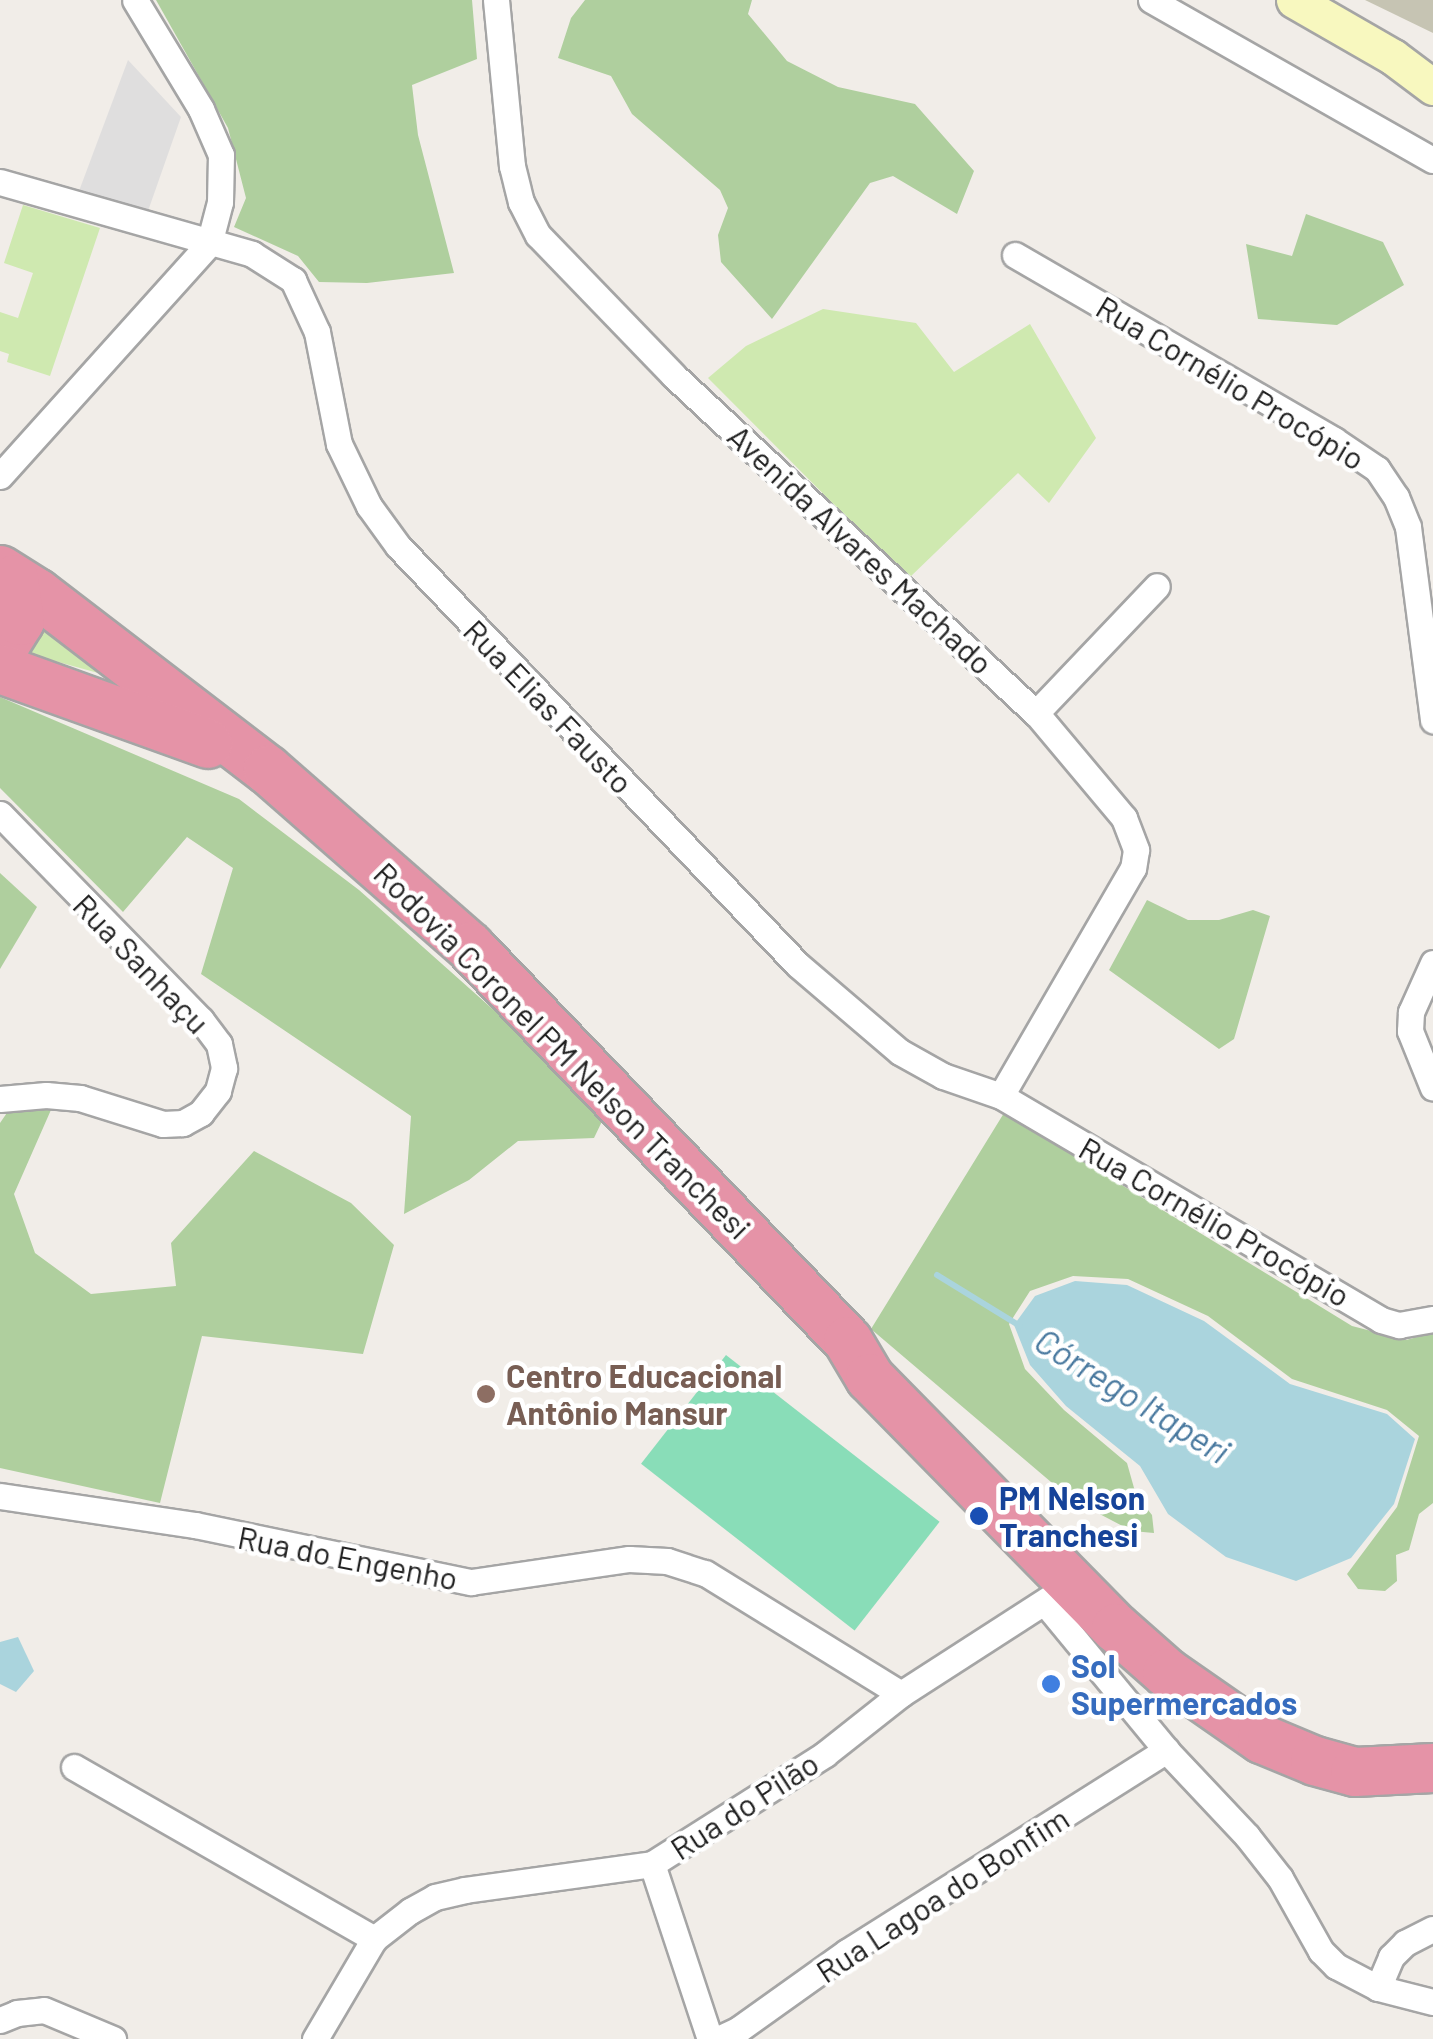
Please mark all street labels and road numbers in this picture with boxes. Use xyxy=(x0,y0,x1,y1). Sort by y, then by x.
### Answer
street label: Rua Cornélio Procópio xyxy=(1090,287,1372,477)
street label: Avenida Alvares Machado xyxy=(721,416,1001,682)
street label: Rua Elias Fausto xyxy=(456,611,642,801)
street label: Rodovia Coronel PM Nelson Tranchesi xyxy=(367,854,759,1246)
street label: Rua Sanhaçu xyxy=(66,885,218,1041)
street label: Rua Cornélio Procópio xyxy=(1073,1128,1357,1314)
street label: Rua do Engenho xyxy=(235,1517,461,1597)
street label: Rua do Pilão xyxy=(663,1743,825,1867)
street label: Rua Lagoa do Bonfim xyxy=(808,1798,1076,1990)

